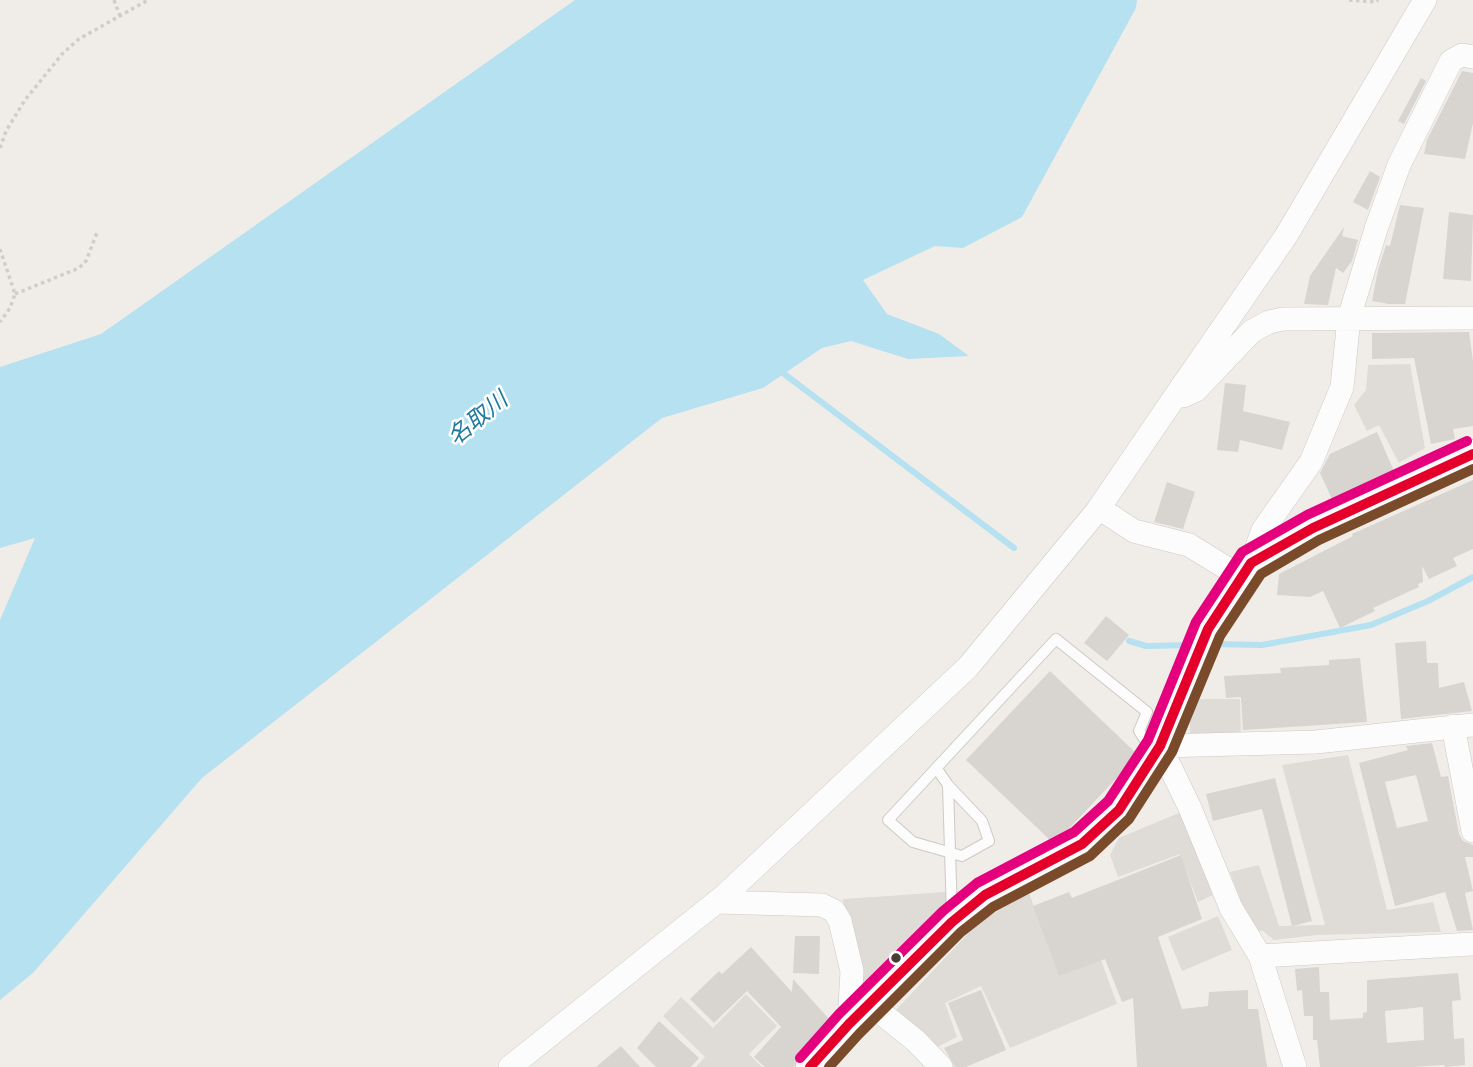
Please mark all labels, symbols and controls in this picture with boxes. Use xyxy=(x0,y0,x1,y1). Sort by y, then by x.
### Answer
water label: 名取川 xyxy=(443,387,513,451)
unlabelled marker xyxy=(889,951,903,965)

